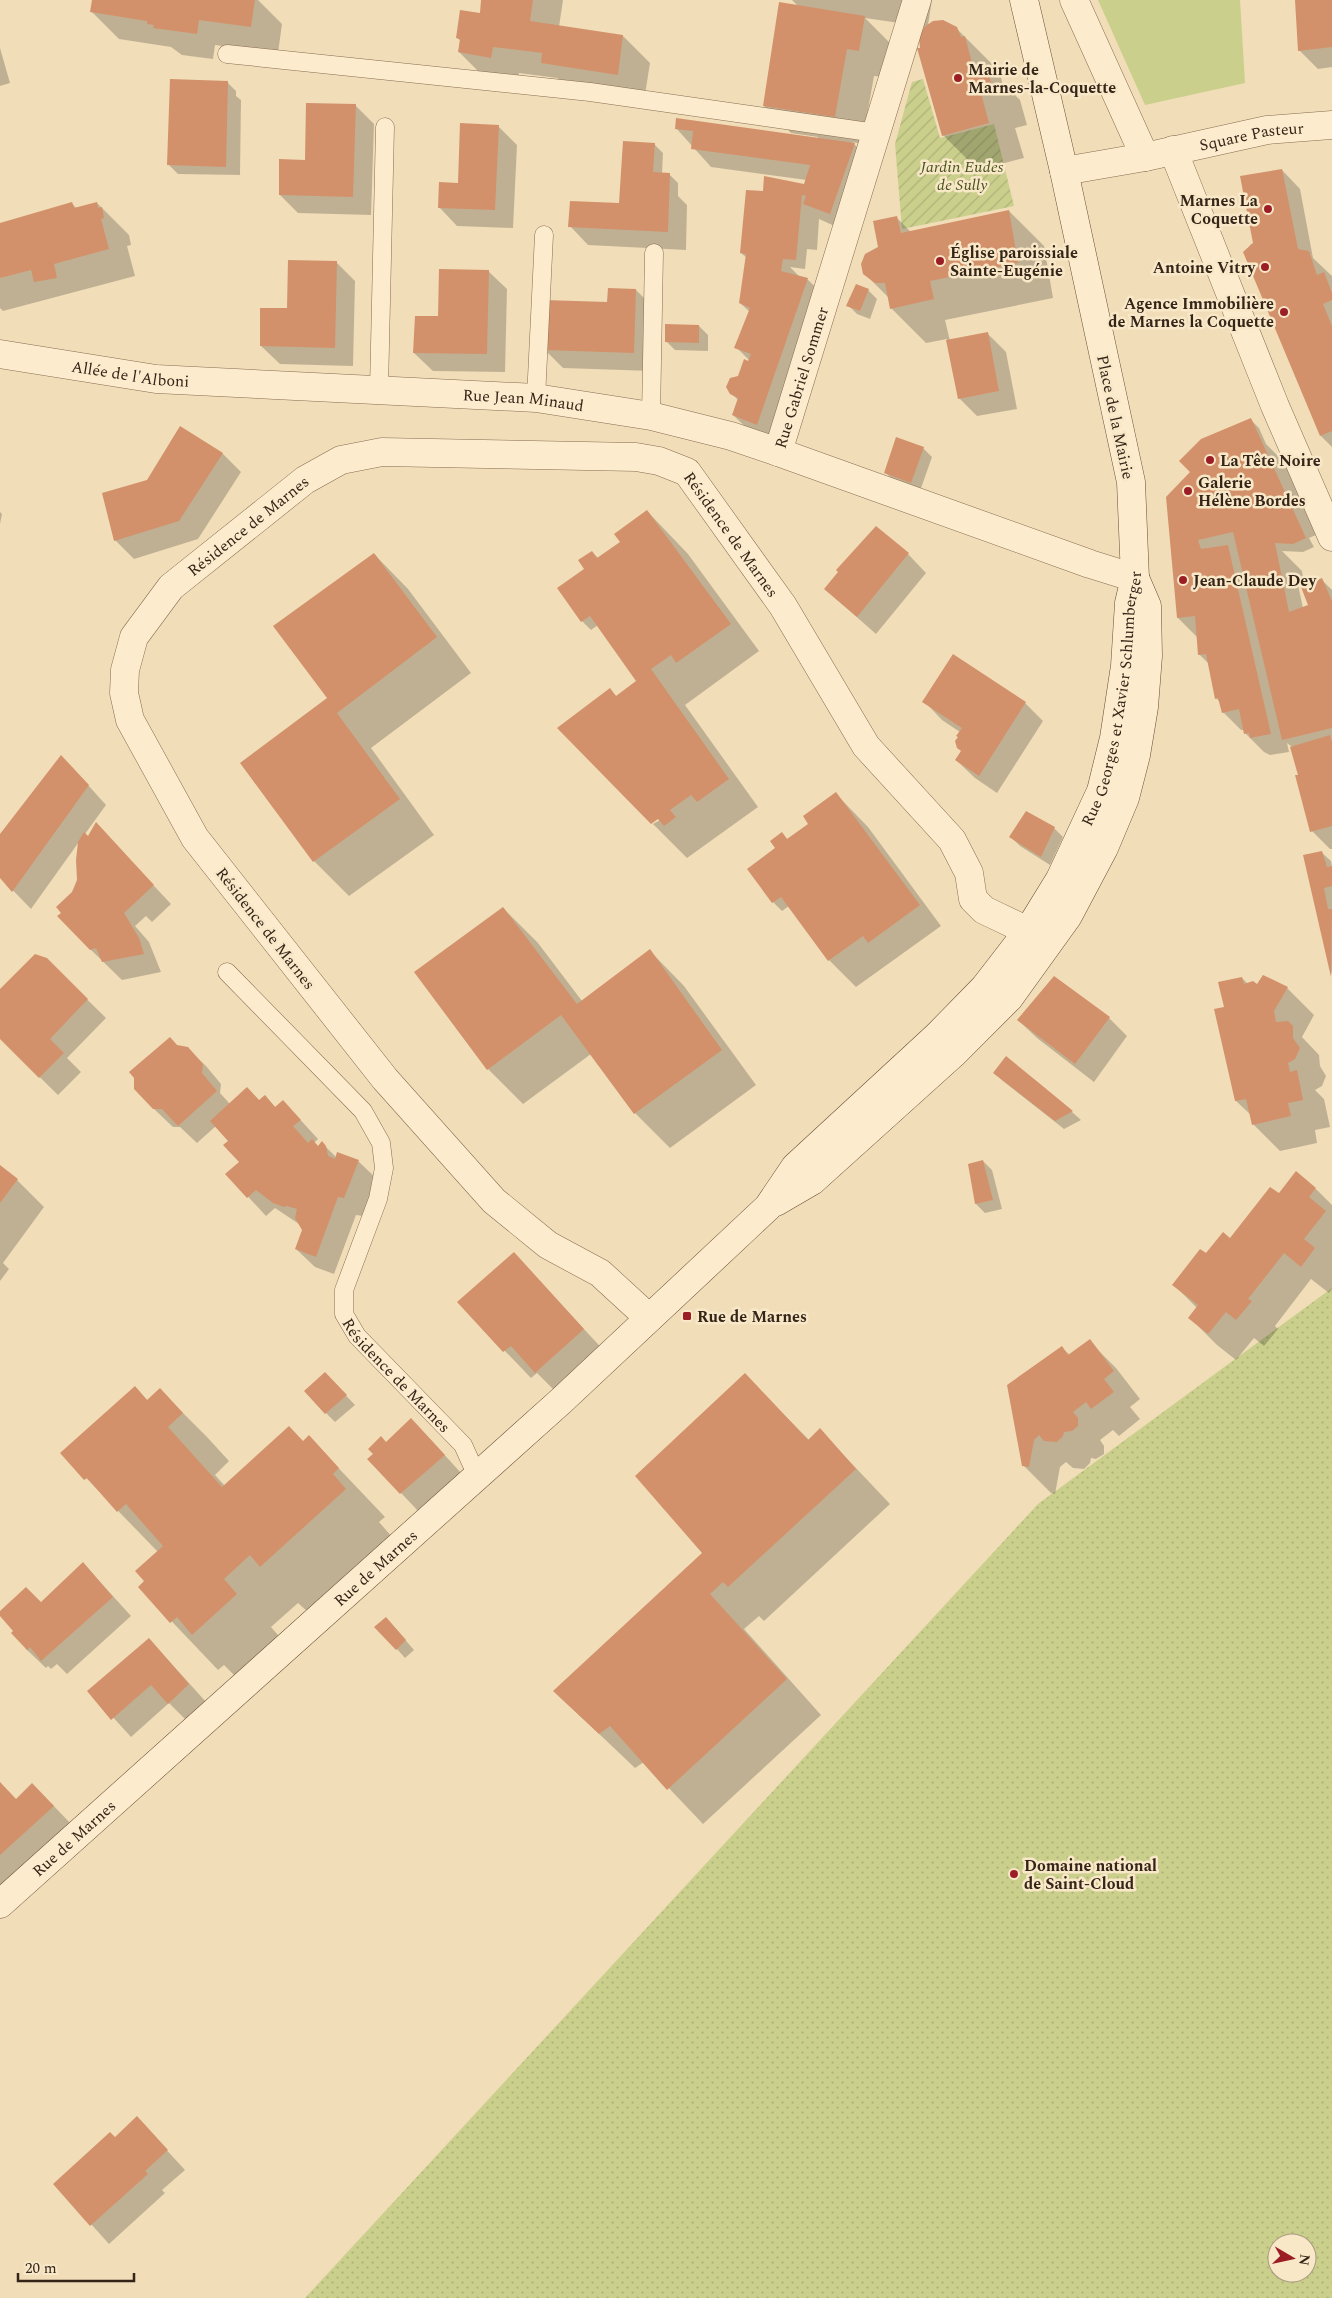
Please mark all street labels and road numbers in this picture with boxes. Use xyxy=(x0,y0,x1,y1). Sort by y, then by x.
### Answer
street label: Square Pasteur xyxy=(1197,116,1305,158)
street label: Rue Gabriel Sommer xyxy=(769,304,835,452)
street label: Place de la Mairie xyxy=(1090,353,1140,482)
street label: Allée de l'Alboni xyxy=(70,355,190,394)
street label: Rue Jean Minaud xyxy=(462,383,586,418)
street label: Résidence de Marnes xyxy=(677,467,784,603)
street label: Résidence de Marnes xyxy=(182,470,315,583)
street label: Rue Georges et Xavier Schlumberger xyxy=(1075,571,1148,830)
street label: Résidence de Marnes xyxy=(210,862,321,995)
street label: Résidence de Marnes xyxy=(336,1314,456,1439)
street label: Rue de Marnes xyxy=(329,1524,423,1612)
street label: Rue de Marnes xyxy=(27,1794,122,1883)

